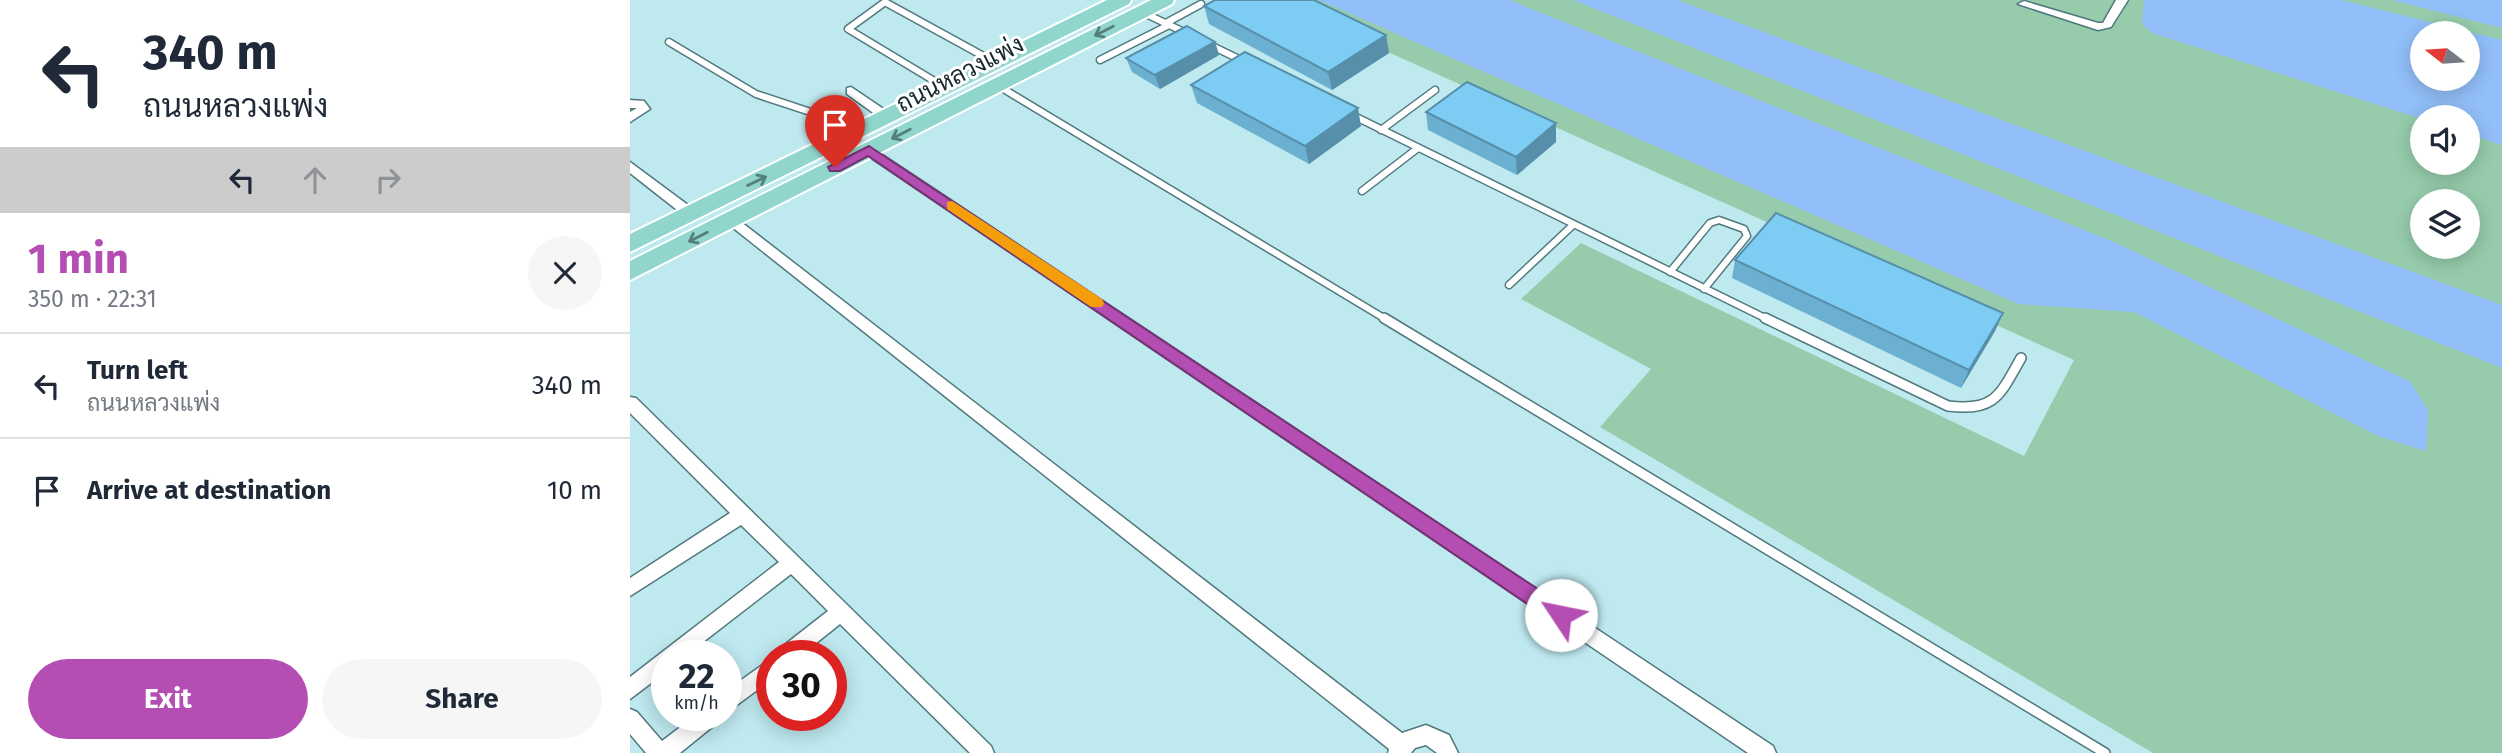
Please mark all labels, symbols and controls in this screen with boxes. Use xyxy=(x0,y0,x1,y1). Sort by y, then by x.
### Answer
north arrow xyxy=(2410,21,2480,91)
map controls xyxy=(2410,21,2480,259)
text: 340 m xyxy=(143,23,278,82)
one-way arrow xyxy=(1094,24,1115,38)
icon: left xyxy=(28,28,119,119)
street label: ถนนหลวงแพ่ง xyxy=(892,30,1028,118)
text: ถนนหลวงแพ่ง xyxy=(143,87,328,125)
pin xyxy=(805,95,865,167)
button: sound xyxy=(2410,105,2480,175)
icon: arrive xyxy=(816,106,854,144)
one-way arrow xyxy=(891,128,912,142)
icon: left xyxy=(223,161,261,199)
icon: ahead xyxy=(296,161,334,199)
icon: right xyxy=(369,161,407,199)
one-way arrow xyxy=(746,174,767,188)
button: layers xyxy=(2410,189,2480,259)
one-way arrow xyxy=(688,230,709,244)
text: 1 min xyxy=(28,234,129,284)
button: close xyxy=(528,236,602,310)
text: 350 m · 22:31 xyxy=(28,285,157,313)
text: Turn left xyxy=(87,355,188,386)
icon: left xyxy=(28,367,66,405)
text: 340 m xyxy=(532,370,602,401)
text: ถนนหลวงแพ่ง xyxy=(87,389,220,417)
icon: arrive xyxy=(28,472,66,510)
text: Arrive at destination xyxy=(87,475,331,506)
text: 10 m xyxy=(547,475,602,506)
position arrow xyxy=(1524,578,1598,652)
speed limit sign: 30 xyxy=(756,640,847,731)
text: 22 xyxy=(678,655,715,697)
button: Exit xyxy=(28,659,308,739)
button: Share xyxy=(322,659,602,739)
text: km/h xyxy=(674,692,719,714)

